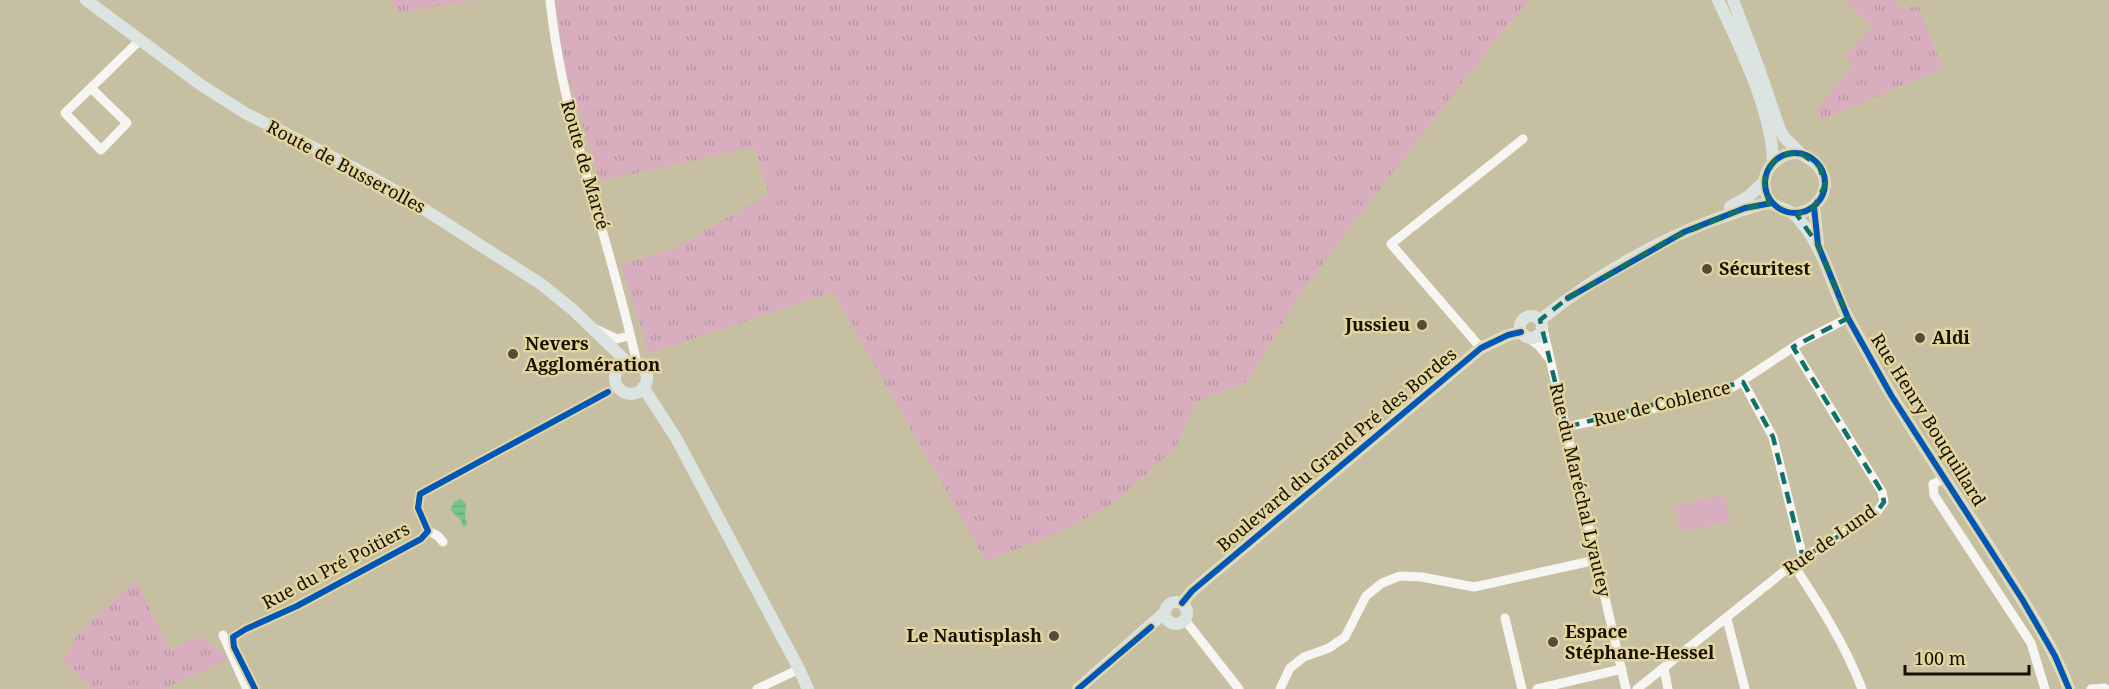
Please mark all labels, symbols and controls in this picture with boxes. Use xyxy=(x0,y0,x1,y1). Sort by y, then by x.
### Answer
street label: Route de Marcé xyxy=(556,97,616,232)
street label: Route de Busserolles xyxy=(263,114,430,218)
place label: Sécuritest xyxy=(1719,256,1811,280)
marker: Sécuritest xyxy=(1700,262,1714,276)
place label: Jussieu xyxy=(1344,312,1410,336)
marker: Jussieu xyxy=(1415,318,1429,332)
place label: Aldi xyxy=(1932,325,1971,349)
street label: Rue Henry Bouquillard xyxy=(1866,329,1992,510)
place label: Nevers Agglomération xyxy=(525,331,660,376)
marker: Aldi xyxy=(1913,331,1927,345)
street label: Boulevard du Grand Pré des Bordes xyxy=(1212,342,1461,557)
marker: Nevers Agglomération xyxy=(506,347,520,361)
street label: Rue de Coblence xyxy=(1591,374,1733,432)
street label: Rue du Maréchal Lyautey xyxy=(1545,380,1617,600)
street label: Rue de Lund xyxy=(1778,498,1881,580)
street label: Rue du Pré Poitiers xyxy=(258,516,413,614)
place label: Espace Stéphane-Hessel xyxy=(1565,619,1715,664)
place label: Le Nautisplash xyxy=(907,623,1042,647)
marker: Le Nautisplash xyxy=(1047,629,1061,643)
marker: Espace Stéphane-Hessel xyxy=(1546,635,1560,649)
scale bar xyxy=(1905,638,2030,676)
text: 100 m xyxy=(1914,646,1966,670)

